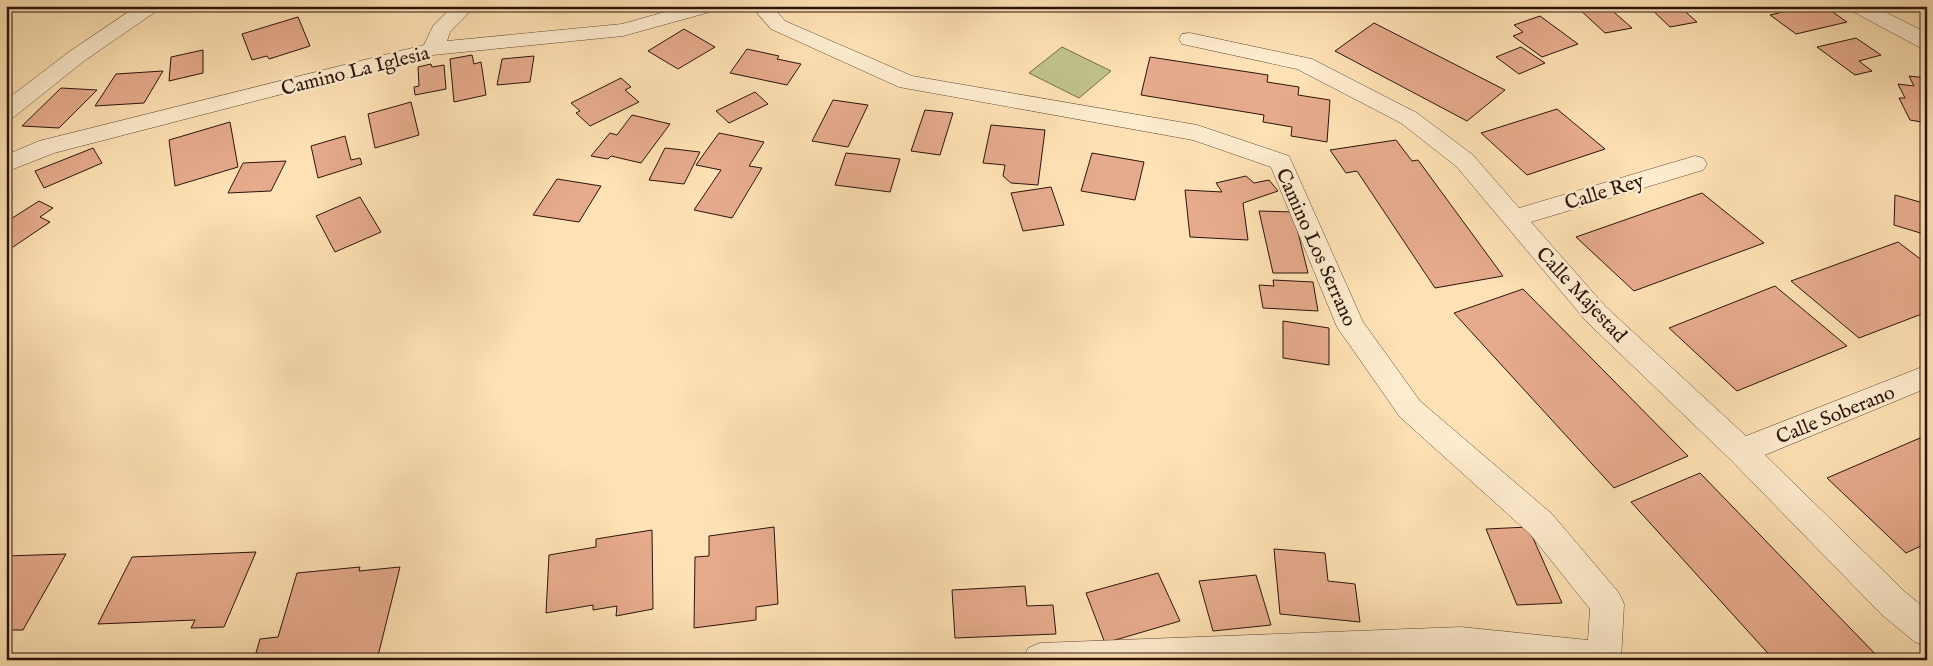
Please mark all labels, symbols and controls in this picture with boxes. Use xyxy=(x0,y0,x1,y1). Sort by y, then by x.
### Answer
street label: Camino La Iglesia xyxy=(279,41,432,102)
street label: Camino Los Serrano xyxy=(1270,165,1362,331)
street label: Calle Rey xyxy=(1562,169,1647,216)
street label: Calle Majestad xyxy=(1530,242,1632,348)
street label: Calle Soberano xyxy=(1773,380,1899,451)

